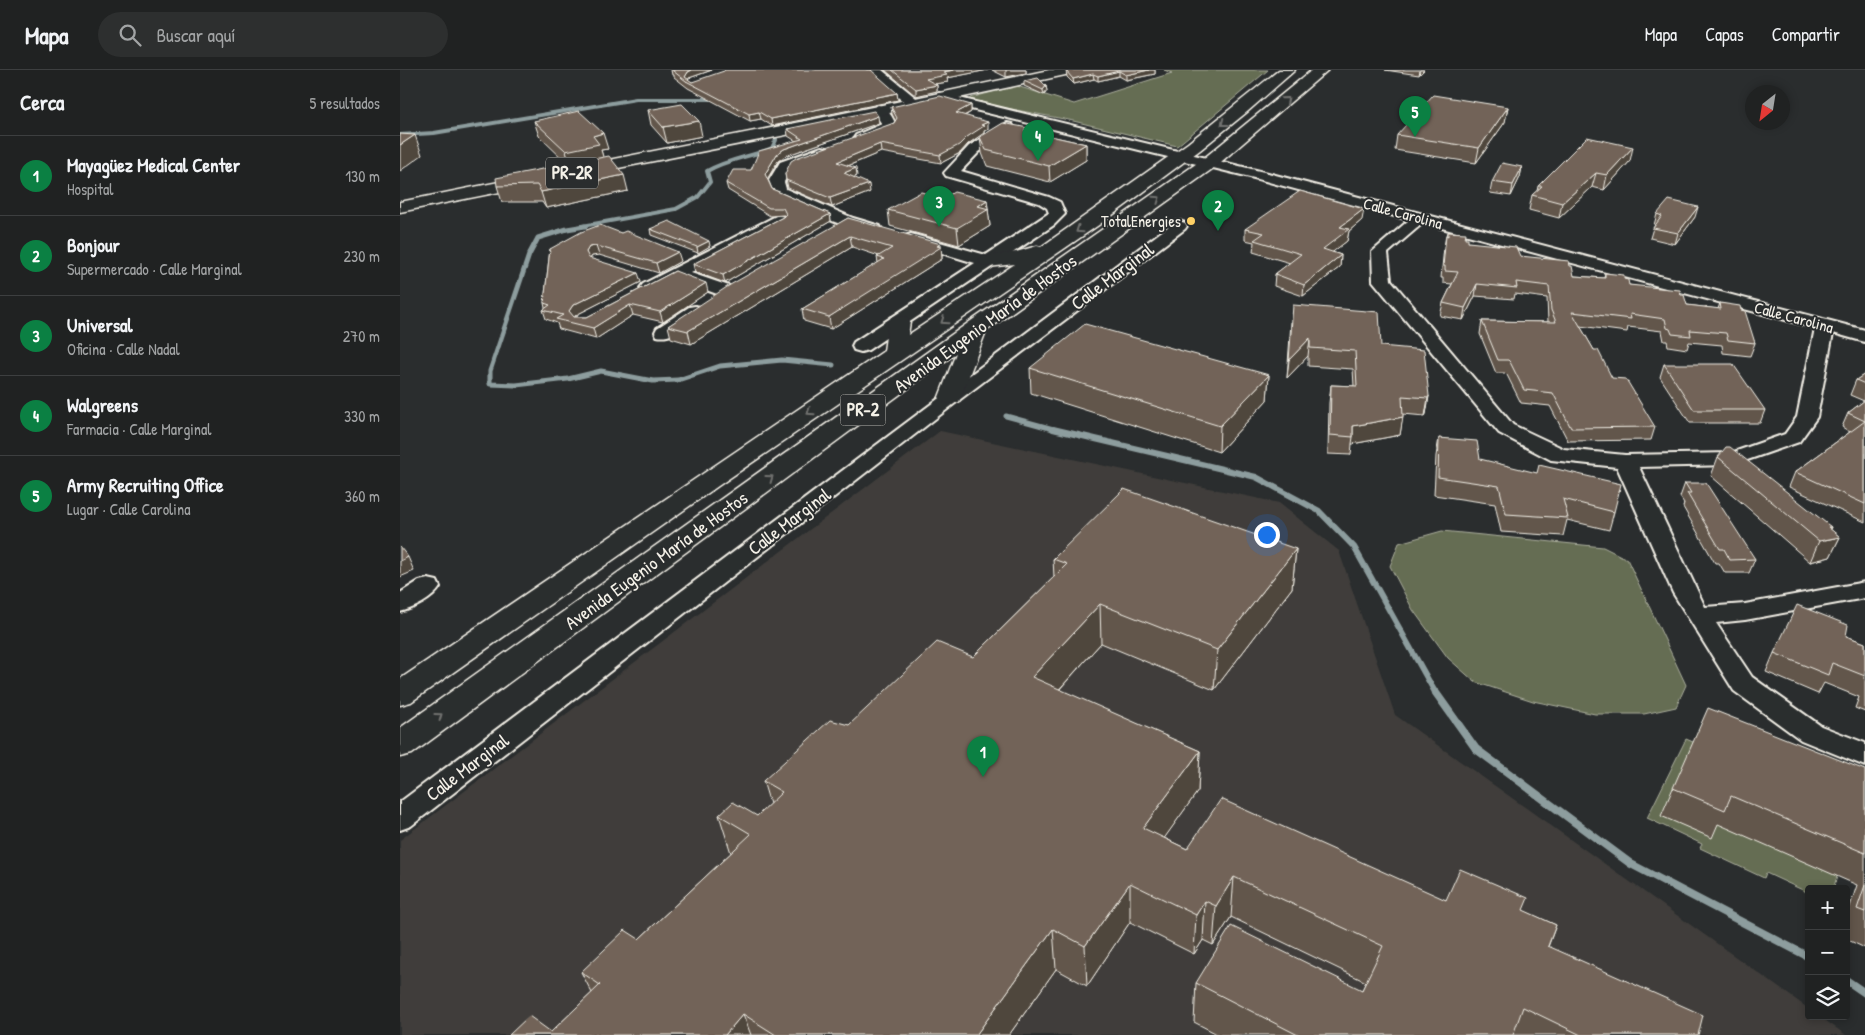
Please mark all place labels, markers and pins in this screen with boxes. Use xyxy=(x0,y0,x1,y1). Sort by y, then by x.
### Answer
pin: 5 xyxy=(1399,96,1431,137)
pin: 4 xyxy=(1022,120,1054,161)
pin: 3 xyxy=(923,186,955,227)
pin: 2 xyxy=(1202,190,1234,231)
place label: TotalEnergies xyxy=(1101,210,1181,232)
marker: TotalEnergies xyxy=(1185,215,1197,227)
pin: 1 xyxy=(967,736,999,777)

